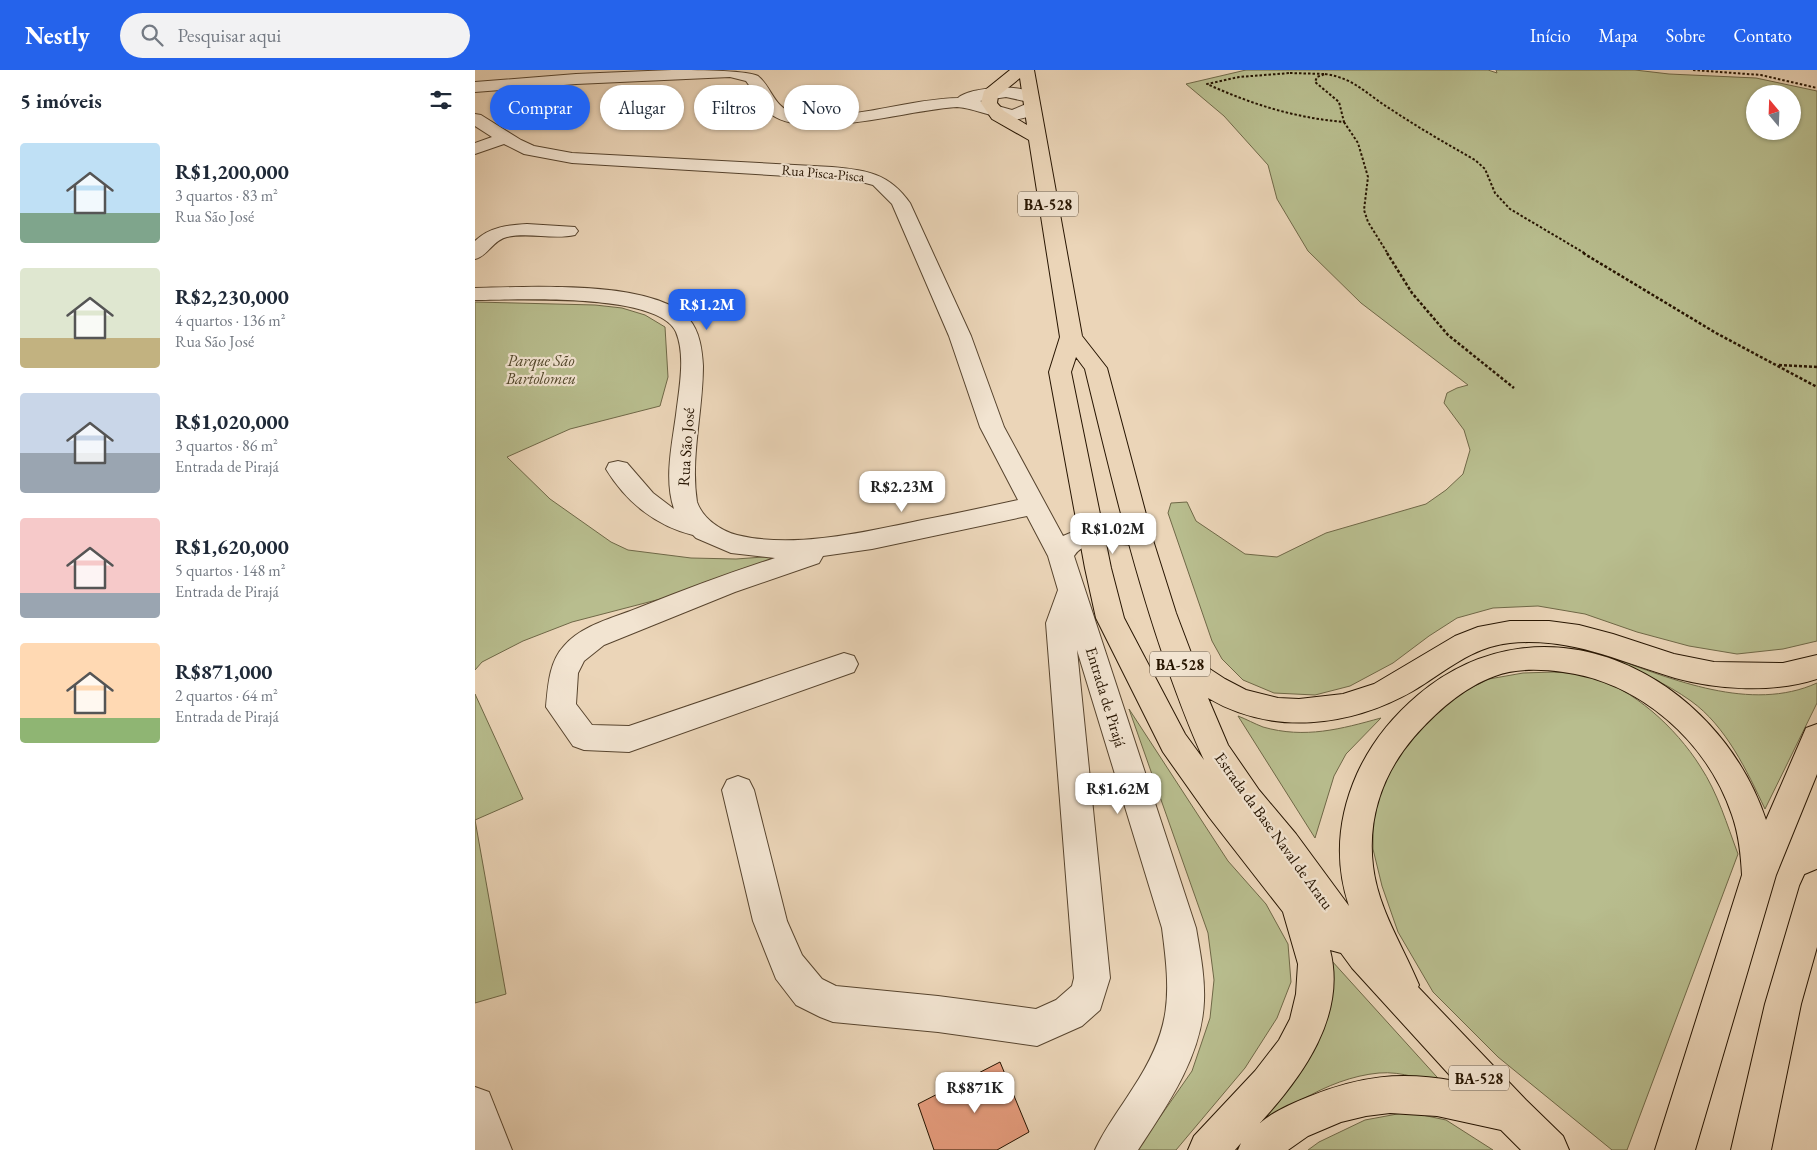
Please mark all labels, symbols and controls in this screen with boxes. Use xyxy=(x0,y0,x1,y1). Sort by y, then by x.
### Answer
search box xyxy=(120,13,470,58)
text: Nestly xyxy=(25,20,90,51)
icon: search xyxy=(138,21,166,49)
text: Pesquisar aqui xyxy=(178,23,281,48)
text: Início xyxy=(1530,24,1571,47)
text: Mapa xyxy=(1599,24,1638,47)
text: Sobre xyxy=(1666,24,1705,47)
text: Contato xyxy=(1733,24,1792,47)
chip: Comprar xyxy=(490,85,590,130)
chip: Alugar xyxy=(600,85,684,130)
chip: Filtros xyxy=(694,85,774,130)
chip: Novo xyxy=(784,85,859,130)
north arrow xyxy=(1746,85,1801,140)
map controls xyxy=(1746,85,1801,140)
icon: filters xyxy=(427,86,455,114)
text: 5 imóveis xyxy=(20,87,102,114)
text: R$1,200,000 xyxy=(175,158,289,185)
street label: Rua Pisca-Pisca xyxy=(781,160,866,186)
icon: home xyxy=(60,163,120,223)
text: 3 quartos · 83 m² xyxy=(175,185,278,206)
road number: BA-528 xyxy=(1018,192,1078,216)
text: Rua São José xyxy=(175,206,254,227)
text: R$2,230,000 xyxy=(175,283,289,310)
icon: home xyxy=(60,288,120,348)
pin: R$1.2M xyxy=(666,288,748,331)
text: R$1.2M xyxy=(679,294,735,315)
text: 4 quartos · 136 m² xyxy=(175,310,286,331)
text: Rua São José xyxy=(175,331,254,352)
park label: Parque São Bartolomeu xyxy=(505,350,576,389)
street label: Rua São José xyxy=(673,407,699,487)
text: R$1,020,000 xyxy=(175,408,289,435)
icon: home xyxy=(60,413,120,473)
text: 3 quartos · 86 m² xyxy=(175,435,278,456)
text: Entrada de Pirajá xyxy=(175,456,279,477)
pin: R$2.23M xyxy=(856,470,948,513)
text: R$2.23M xyxy=(870,476,934,497)
pin: R$1.02M xyxy=(1067,512,1159,555)
text: R$1.02M xyxy=(1081,518,1145,539)
text: R$1,620,000 xyxy=(175,533,289,560)
icon: home xyxy=(60,538,120,598)
text: 5 quartos · 148 m² xyxy=(175,560,286,581)
text: Entrada de Pirajá xyxy=(175,581,279,602)
street label: Entrada de Pirajá xyxy=(1081,644,1131,750)
road number: BA-528 xyxy=(1150,652,1210,676)
text: R$871,000 xyxy=(175,658,272,685)
icon: home xyxy=(60,663,120,723)
text: 2 quartos · 64 m² xyxy=(175,685,278,706)
text: Entrada de Pirajá xyxy=(175,706,279,727)
street label: Estrada da Base Naval de Aratu xyxy=(1210,748,1338,914)
pin: R$1.62M xyxy=(1072,772,1164,815)
text: R$1.62M xyxy=(1086,778,1150,799)
road number: BA-528 xyxy=(1449,1066,1509,1090)
pin: R$871K xyxy=(934,1072,1016,1114)
text: R$871K xyxy=(946,1077,1004,1098)

